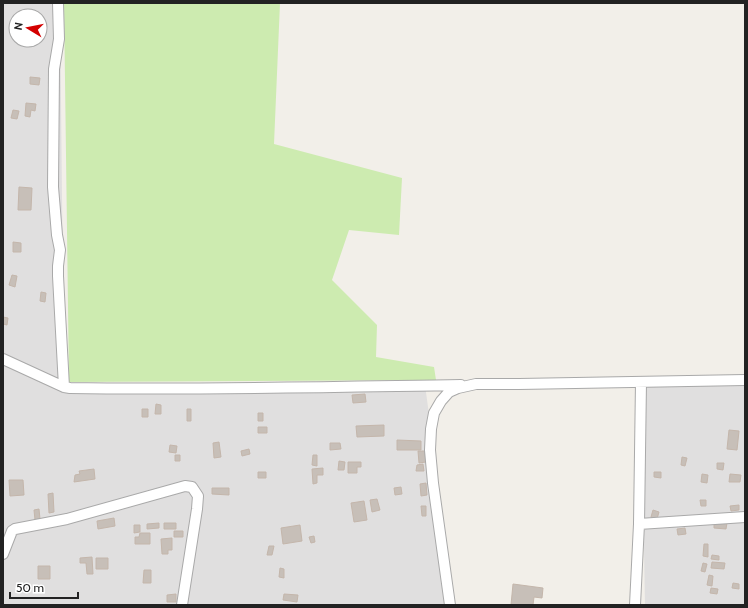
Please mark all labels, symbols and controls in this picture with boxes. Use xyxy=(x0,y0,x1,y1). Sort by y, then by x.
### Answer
north arrow xyxy=(8,8,48,48)
text: N xyxy=(11,21,26,31)
scale bar xyxy=(10,574,78,600)
text: 50 m xyxy=(16,580,44,595)

